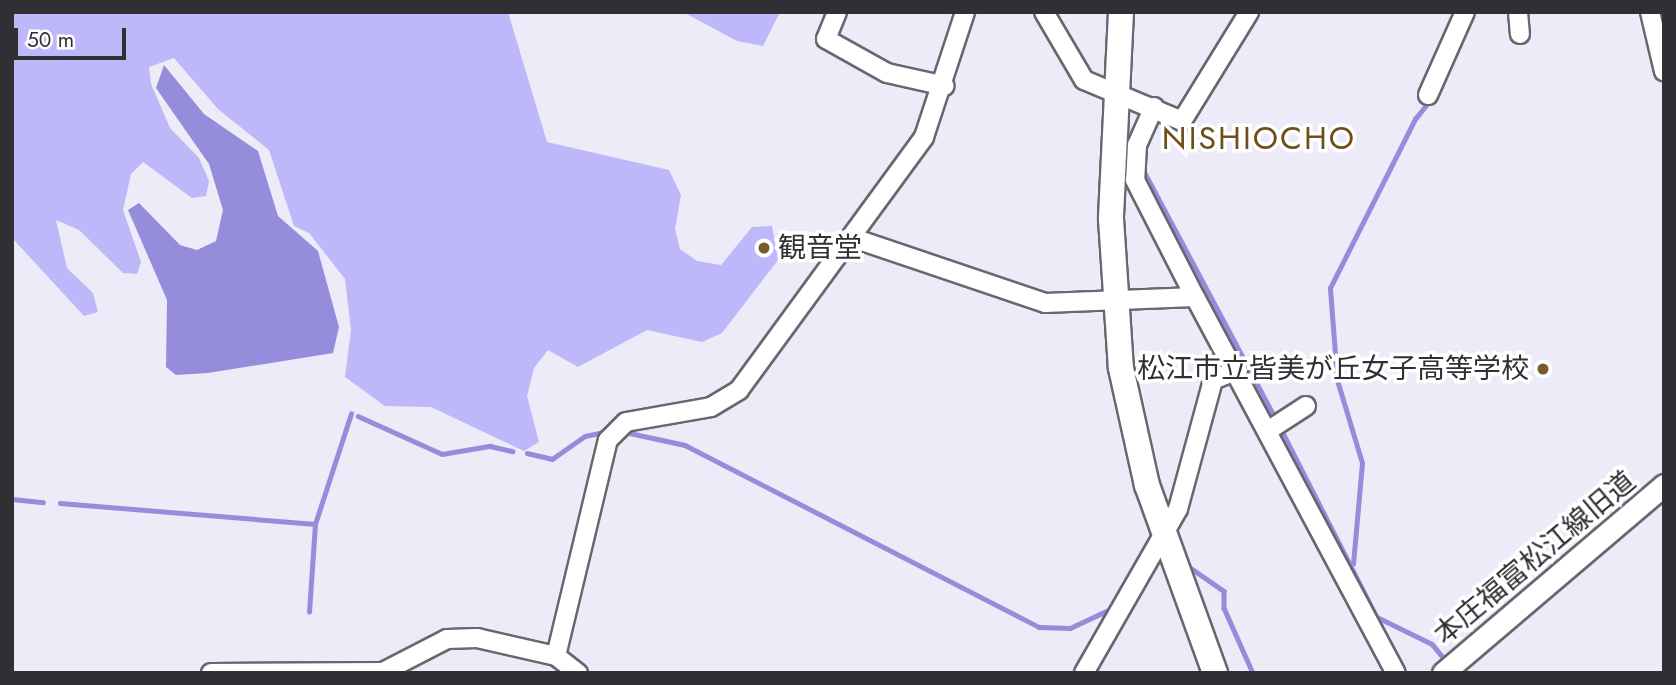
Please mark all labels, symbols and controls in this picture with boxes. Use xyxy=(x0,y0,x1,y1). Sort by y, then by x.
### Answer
scale bar xyxy=(18,14,130,58)
text: 50 m xyxy=(27,25,74,55)
district label: NISHIOCHO xyxy=(1163,119,1355,157)
place label: 観音堂 xyxy=(778,231,862,265)
marker: 観音堂 xyxy=(756,240,772,256)
place label: 松江市立皆美が丘女子高等学校 xyxy=(1137,352,1529,386)
marker: 松江市立皆美が丘女子高等学校 xyxy=(1535,361,1551,377)
street label: 本庄福富松江線旧道 xyxy=(1428,464,1642,652)

